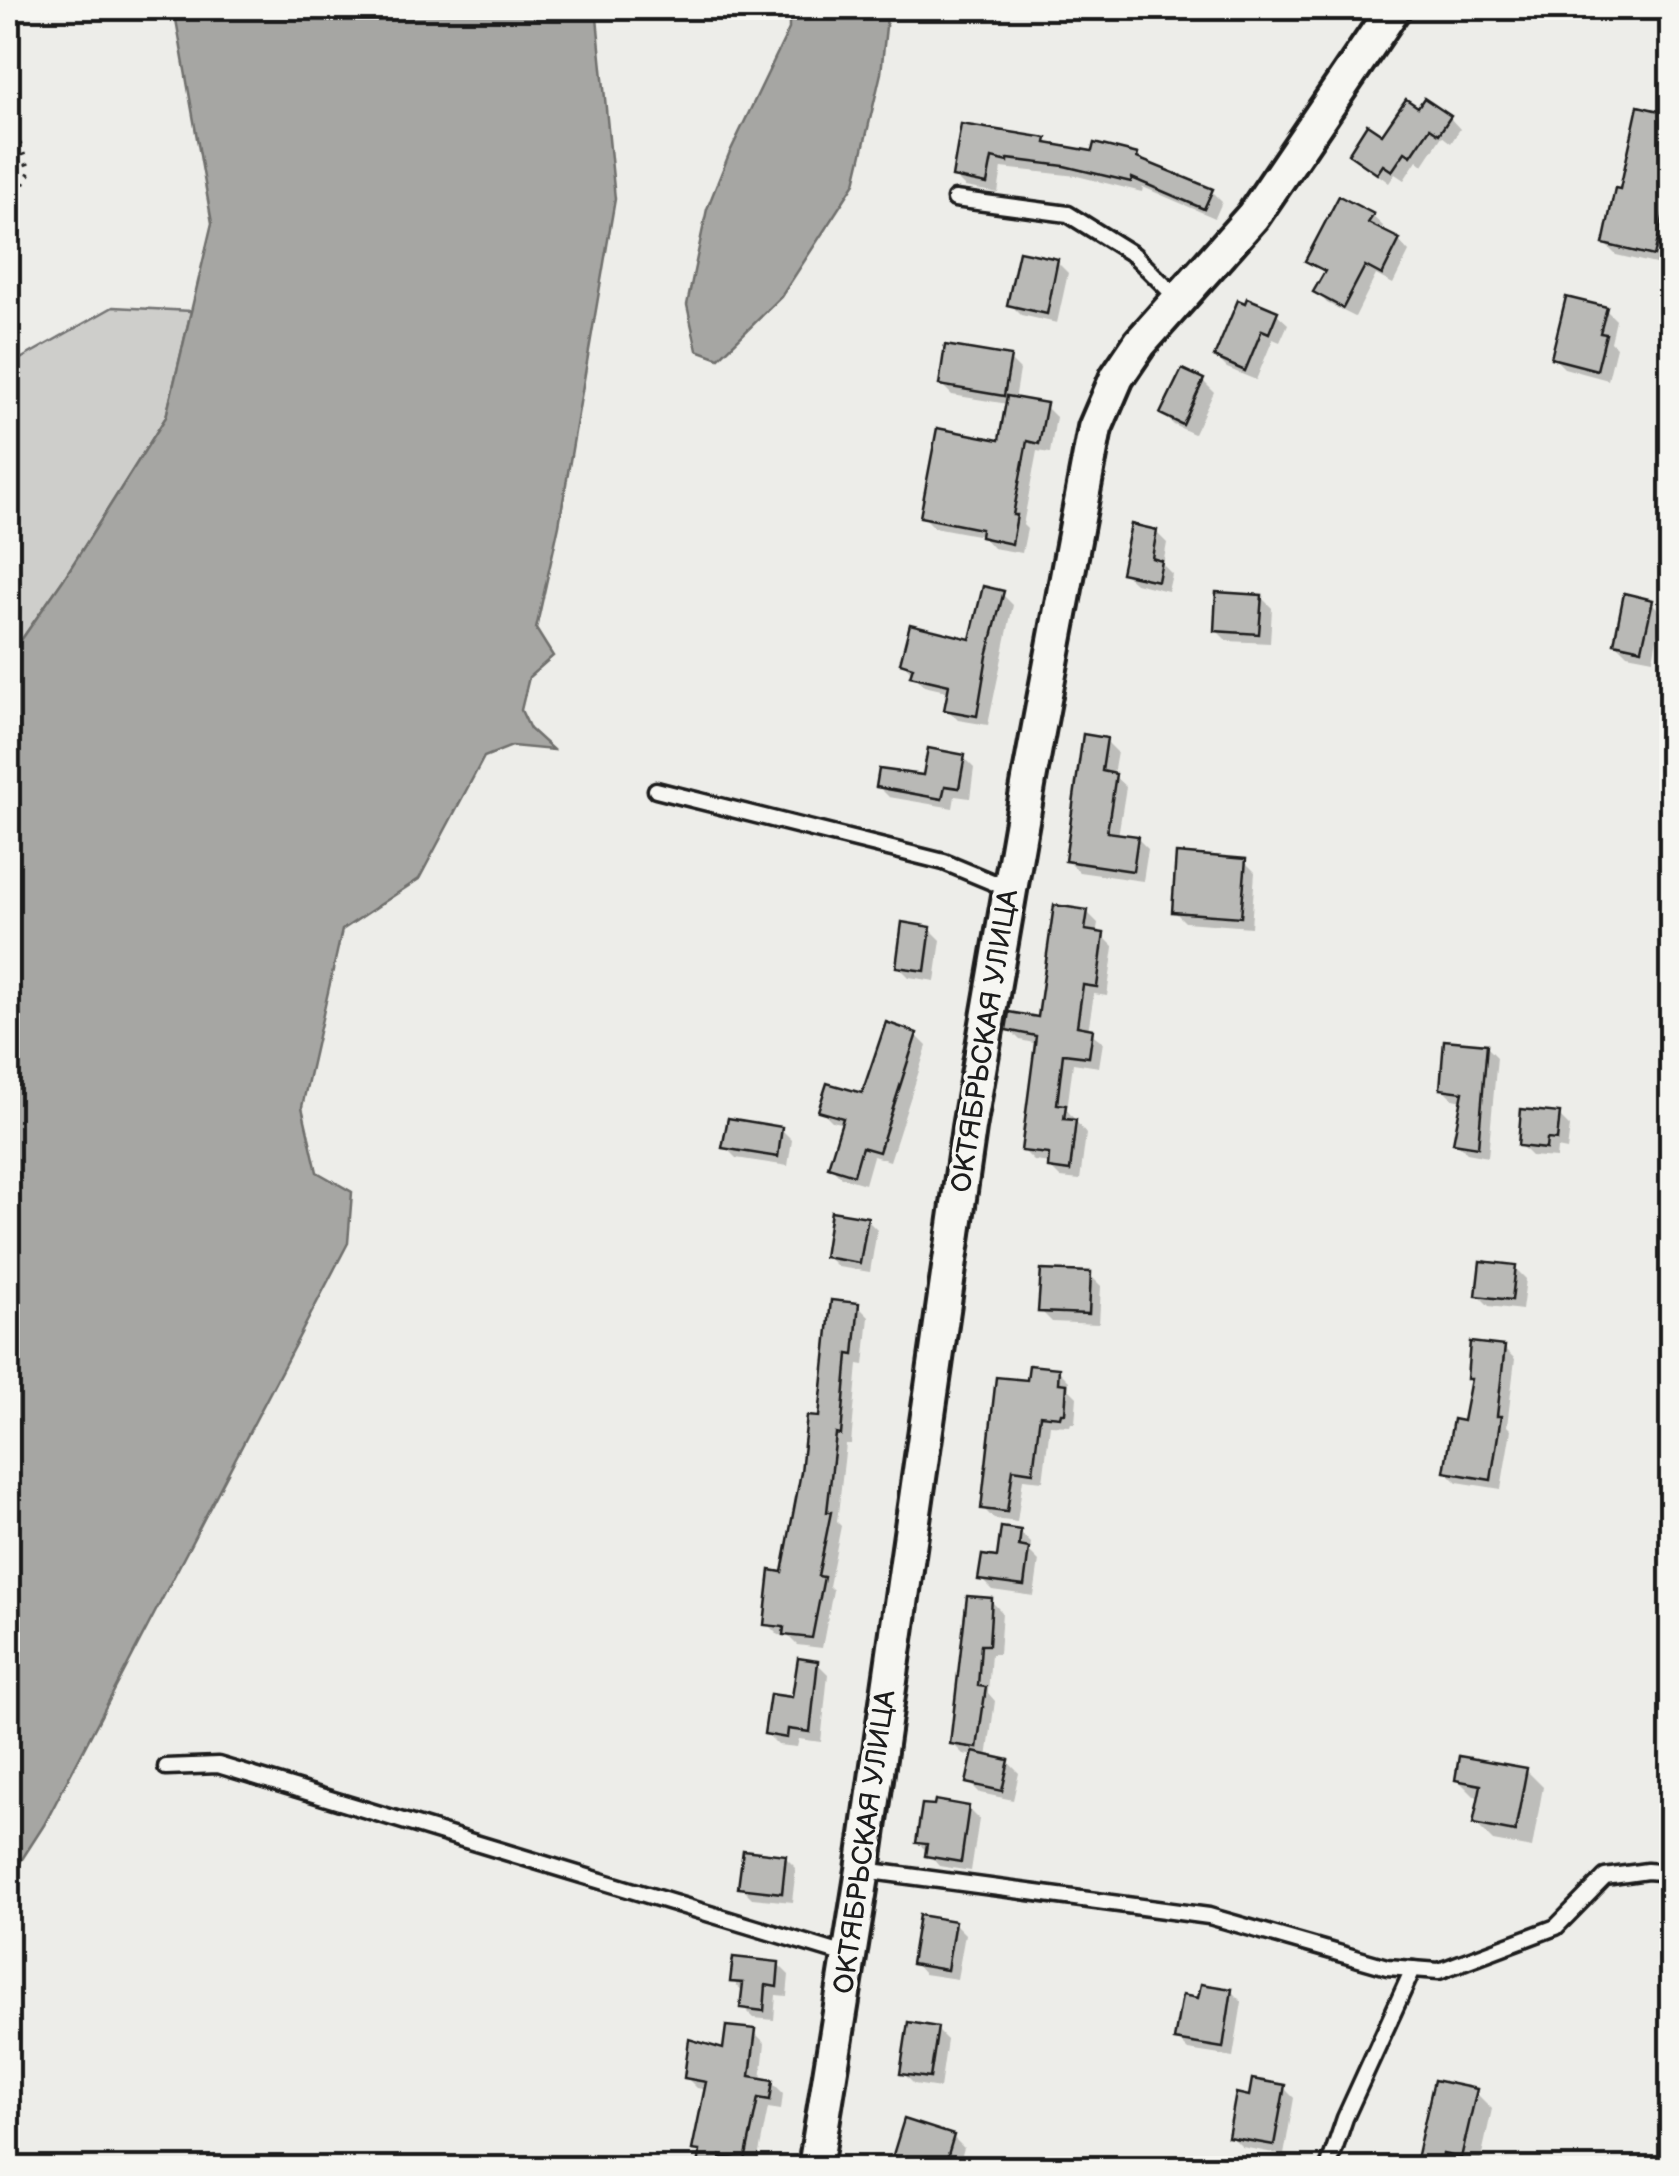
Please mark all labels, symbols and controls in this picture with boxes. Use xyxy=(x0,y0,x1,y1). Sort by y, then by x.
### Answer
street label: ОКТЯБРЬСКАЯ УЛИЦА xyxy=(945,886,1025,1195)
street label: ОКТЯБРЬСКАЯ УЛИЦА xyxy=(827,1687,903,1996)

